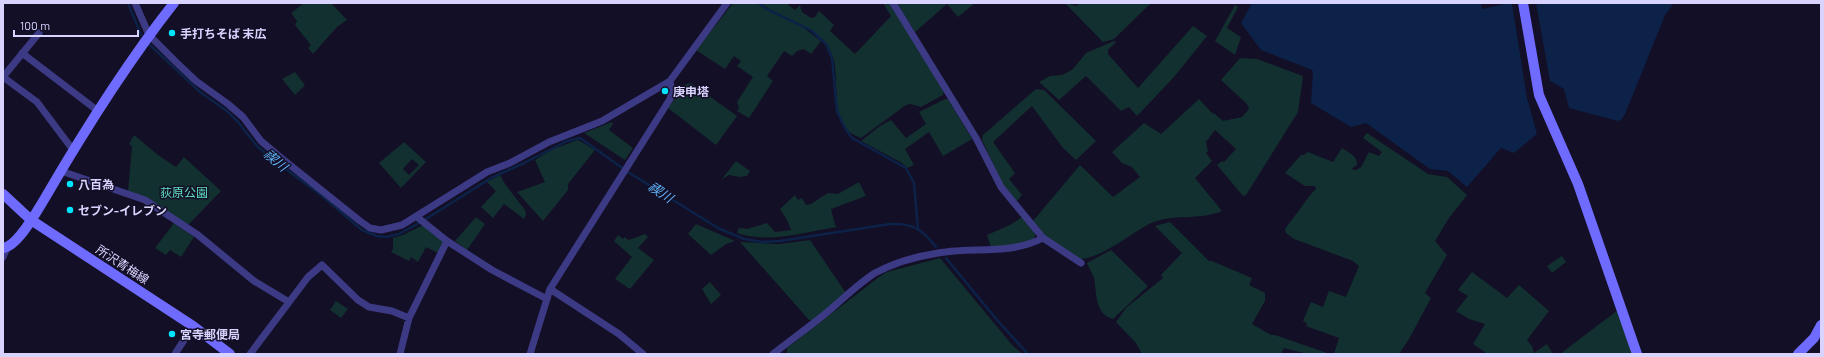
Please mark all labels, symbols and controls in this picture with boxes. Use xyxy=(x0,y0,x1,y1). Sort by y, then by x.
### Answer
scale bar xyxy=(14,12,138,38)
text: 100 m xyxy=(20,18,50,32)
place label: 手打ちそば 末広 xyxy=(180,26,266,40)
marker: 手打ちそば 末広 xyxy=(167,28,177,38)
place label: 庚申塔 xyxy=(673,84,709,98)
marker: 庚申塔 xyxy=(660,86,670,96)
water label: 禊川 xyxy=(261,146,293,176)
place label: 八百為 xyxy=(78,177,114,191)
water label: 禊川 xyxy=(646,178,678,207)
marker: 八百為 xyxy=(65,179,75,189)
park label: 荻原公園 xyxy=(160,185,208,199)
place label: セブン-イレブン xyxy=(78,203,167,217)
marker: セブン-イレブン xyxy=(65,205,75,215)
street label: 所沢青梅線 xyxy=(94,242,152,286)
place label: 宮寺郵便局 xyxy=(180,327,240,341)
marker: 宮寺郵便局 xyxy=(167,329,177,339)

